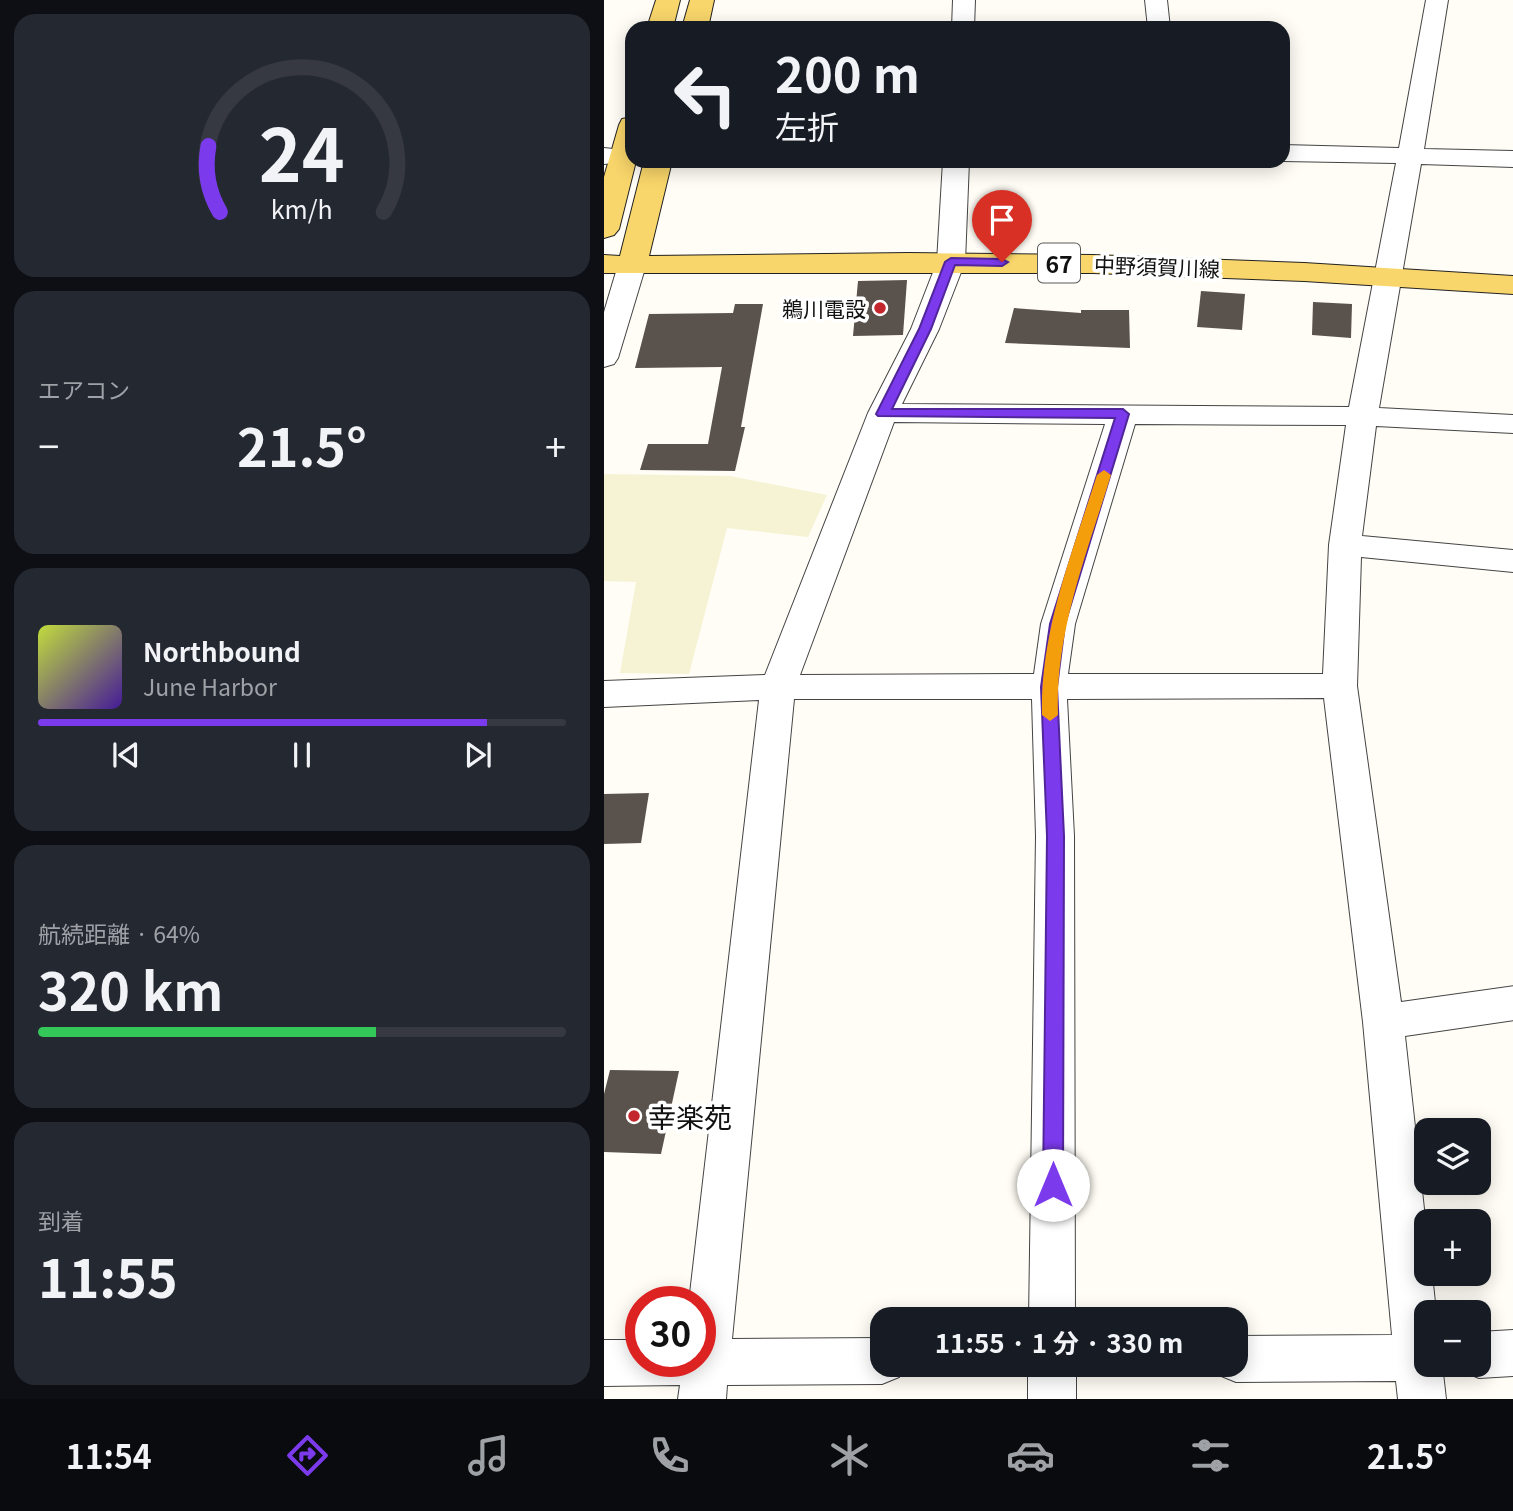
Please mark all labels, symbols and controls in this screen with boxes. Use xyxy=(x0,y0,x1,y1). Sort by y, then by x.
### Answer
text: 200 m xyxy=(775,36,920,107)
icon: left xyxy=(660,49,751,140)
text: 24 xyxy=(259,98,345,203)
text: 左折 xyxy=(775,102,839,148)
text: km/h xyxy=(271,189,333,225)
pin xyxy=(972,190,1032,262)
icon: arrive xyxy=(983,201,1021,239)
road number: 67 xyxy=(1038,244,1080,282)
street label: 中野須賀川線 xyxy=(1094,249,1220,283)
place label: 鵜川電設 xyxy=(782,293,866,323)
marker: 鵜川電設 xyxy=(872,300,888,316)
text: エアコン xyxy=(38,372,130,406)
text: 21.5° xyxy=(237,407,367,482)
text: − xyxy=(38,417,59,472)
text: + xyxy=(545,417,566,472)
text: Northbound xyxy=(143,632,301,669)
text: June Harbor xyxy=(143,669,277,703)
icon: previous xyxy=(107,736,145,774)
icon: pause xyxy=(283,736,321,774)
icon: next xyxy=(459,736,497,774)
text: 航続距離 · 64% xyxy=(38,916,200,950)
text: 320 km xyxy=(38,951,223,1026)
place label: 幸楽苑 xyxy=(648,1096,732,1136)
marker: 幸楽苑 xyxy=(626,1108,642,1124)
map controls xyxy=(1414,1118,1491,1377)
button: layers xyxy=(1414,1118,1491,1195)
position arrow xyxy=(1016,1148,1090,1222)
text: 到着 xyxy=(38,1203,84,1237)
button: + xyxy=(1414,1209,1491,1286)
text: 11:55 xyxy=(38,1238,178,1313)
speed limit sign: 30 xyxy=(625,1286,716,1377)
button: − xyxy=(1414,1300,1491,1377)
text: 11:55 · 1 分 · 330 m xyxy=(935,1323,1183,1360)
icon: directions xyxy=(283,1431,332,1480)
icon: music xyxy=(464,1431,513,1480)
icon: phone xyxy=(645,1431,694,1480)
icon: climate xyxy=(825,1431,874,1480)
icon: car xyxy=(1006,1431,1055,1480)
icon: filters xyxy=(1186,1431,1235,1480)
text: 11:54 xyxy=(66,1432,152,1478)
text: 21.5° xyxy=(1367,1432,1447,1478)

